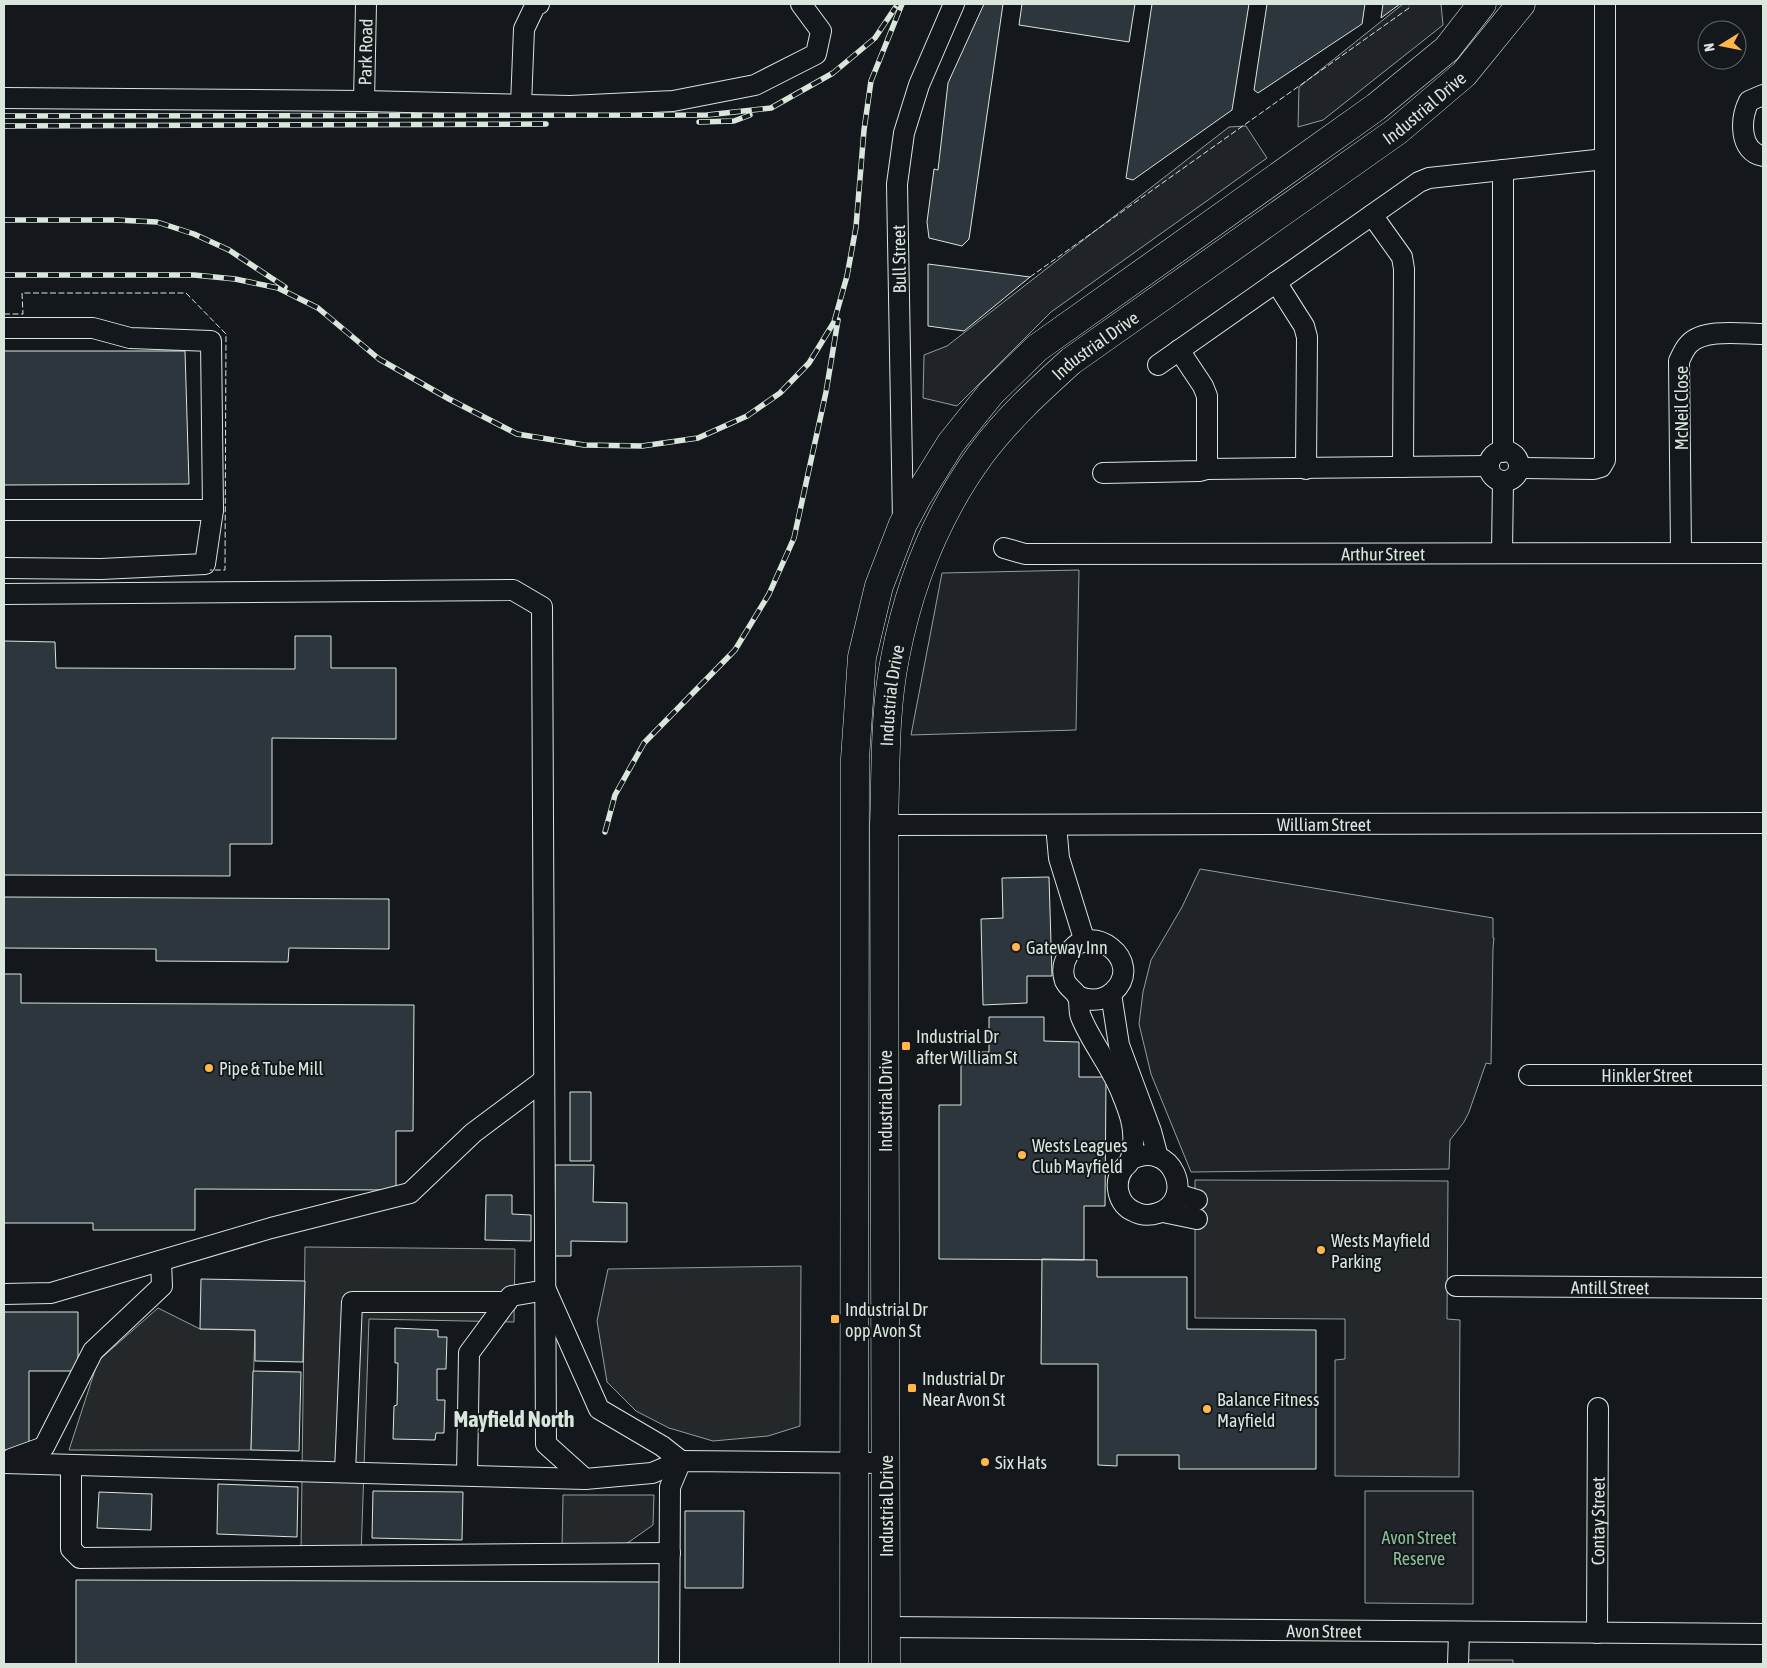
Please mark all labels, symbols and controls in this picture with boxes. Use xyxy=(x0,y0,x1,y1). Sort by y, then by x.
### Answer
street label: Park Road xyxy=(354,18,376,86)
north arrow xyxy=(1697,20,1747,70)
text: N xyxy=(1701,42,1718,53)
street label: Industrial Drive xyxy=(1378,67,1470,148)
street label: Bull Street xyxy=(888,224,910,294)
street label: Industrial Drive xyxy=(1047,306,1142,384)
street label: McNeil Close xyxy=(1671,366,1692,450)
street label: Arthur Street xyxy=(1341,543,1425,564)
street label: Industrial Drive xyxy=(875,643,908,747)
street label: William Street xyxy=(1277,813,1371,835)
place label: Gateway Inn xyxy=(1026,937,1108,958)
marker: Gateway Inn xyxy=(1010,941,1022,953)
place label: Industrial Dr after William St xyxy=(916,1026,1018,1068)
marker: Industrial Dr after William St xyxy=(900,1040,912,1052)
street label: Industrial Drive xyxy=(875,1050,896,1152)
place label: Pipe & Tube Mill xyxy=(219,1058,323,1079)
marker: Pipe & Tube Mill xyxy=(203,1062,215,1074)
street label: Hinkler Street xyxy=(1601,1065,1693,1086)
place label: Wests Leagues Club Mayfield xyxy=(1032,1135,1128,1177)
marker: Wests Leagues Club Mayfield xyxy=(1016,1149,1028,1161)
place label: Wests Mayfield Parking xyxy=(1331,1230,1430,1272)
marker: Wests Mayfield Parking xyxy=(1315,1244,1327,1256)
street label: Antill Street xyxy=(1571,1276,1649,1298)
place label: Industrial Dr opp Avon St xyxy=(845,1299,928,1341)
marker: Industrial Dr opp Avon St xyxy=(829,1313,841,1325)
place label: Industrial Dr Near Avon St xyxy=(922,1368,1005,1410)
marker: Industrial Dr Near Avon St xyxy=(906,1382,918,1394)
place label: Balance Fitness Mayfield xyxy=(1217,1389,1319,1431)
marker: Balance Fitness Mayfield xyxy=(1201,1403,1213,1415)
district label: Mayfield North xyxy=(454,1406,574,1432)
place label: Six Hats xyxy=(995,1452,1047,1473)
street label: Industrial Drive xyxy=(876,1455,897,1557)
marker: Six Hats xyxy=(979,1456,991,1468)
street label: Contay Street xyxy=(1587,1477,1608,1565)
park label: Avon Street Reserve xyxy=(1381,1527,1457,1569)
street label: Avon Street xyxy=(1286,1620,1362,1641)

